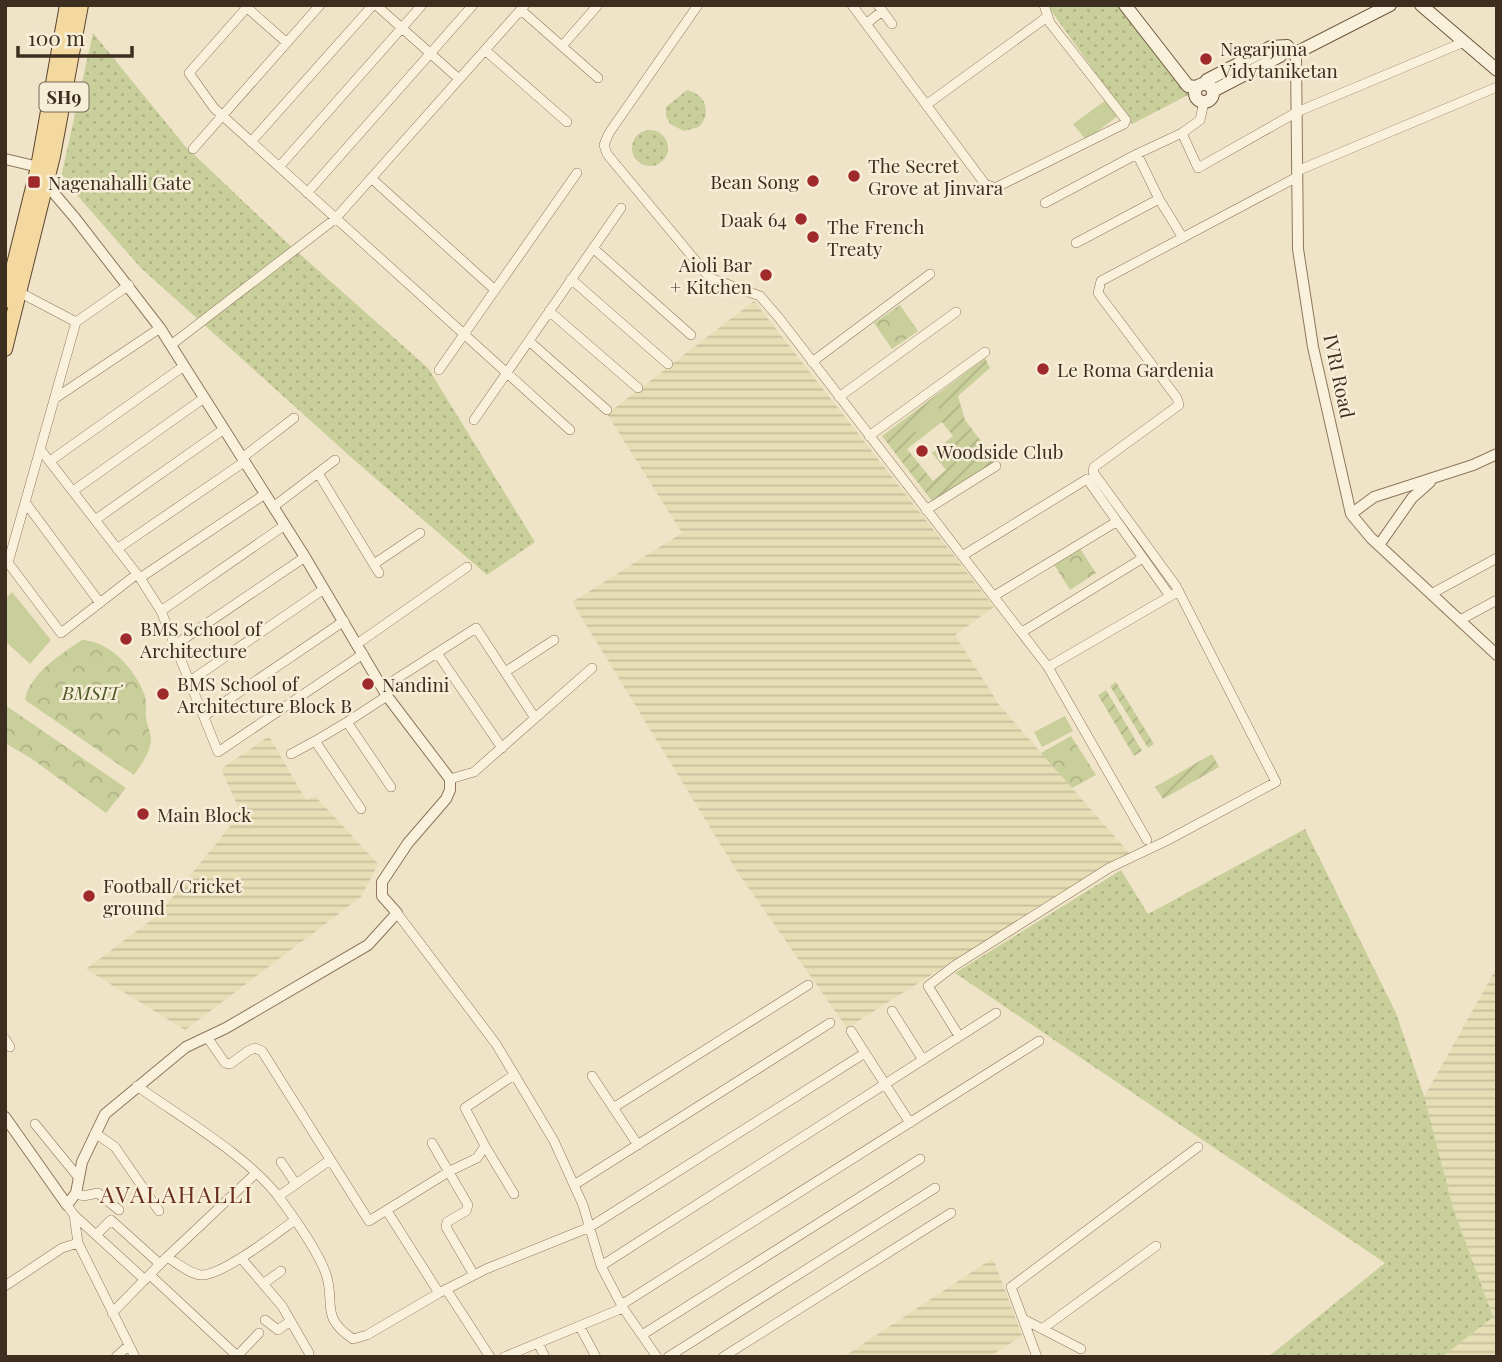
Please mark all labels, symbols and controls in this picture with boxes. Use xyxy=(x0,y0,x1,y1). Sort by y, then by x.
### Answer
scale bar xyxy=(18,14,131,58)
text: 100 m xyxy=(28,23,85,51)
place label: Nagarjuna Vidytaniketan xyxy=(1219,35,1338,83)
marker: Nagarjuna Vidytaniketan xyxy=(1198,51,1214,67)
road number: SH9 xyxy=(40,82,88,112)
place label: The Secret Grove at Jinvara xyxy=(868,152,1004,200)
place label: Bean Song xyxy=(710,168,799,194)
marker: The Secret Grove at Jinvara xyxy=(846,168,862,184)
place label: Nagenahalli Gate xyxy=(48,169,192,195)
marker: Bean Song xyxy=(805,173,821,189)
marker: Nagenahalli Gate xyxy=(26,174,42,190)
place label: Daak 64 xyxy=(720,206,787,232)
marker: Daak 64 xyxy=(793,211,809,227)
place label: The French Treaty xyxy=(827,213,924,261)
marker: The French Treaty xyxy=(805,229,821,245)
place label: Aioli Bar + Kitchen xyxy=(670,251,753,299)
marker: Aioli Bar + Kitchen xyxy=(758,267,774,283)
street label: IVRI Road xyxy=(1318,332,1362,420)
place label: Le Roma Gardenia xyxy=(1057,356,1214,382)
marker: Le Roma Gardenia xyxy=(1035,361,1051,377)
place label: Woodside Club xyxy=(935,438,1063,464)
marker: Woodside Club xyxy=(914,443,930,459)
place label: BMS School of Architecture xyxy=(139,615,263,663)
marker: BMS School of Architecture xyxy=(118,631,134,647)
place label: BMS School of Architecture Block B xyxy=(176,670,352,718)
place label: Nandini xyxy=(382,671,450,697)
marker: Nandini xyxy=(360,676,376,692)
park label: BMSIT xyxy=(61,679,123,705)
marker: BMS School of Architecture Block B xyxy=(155,686,171,702)
place label: Main Block xyxy=(157,801,252,827)
marker: Main Block xyxy=(135,806,151,822)
place label: Football/Cricket ground xyxy=(103,872,242,920)
marker: Football/Cricket ground xyxy=(81,888,97,904)
district label: AVALAHALLI xyxy=(99,1178,254,1209)

